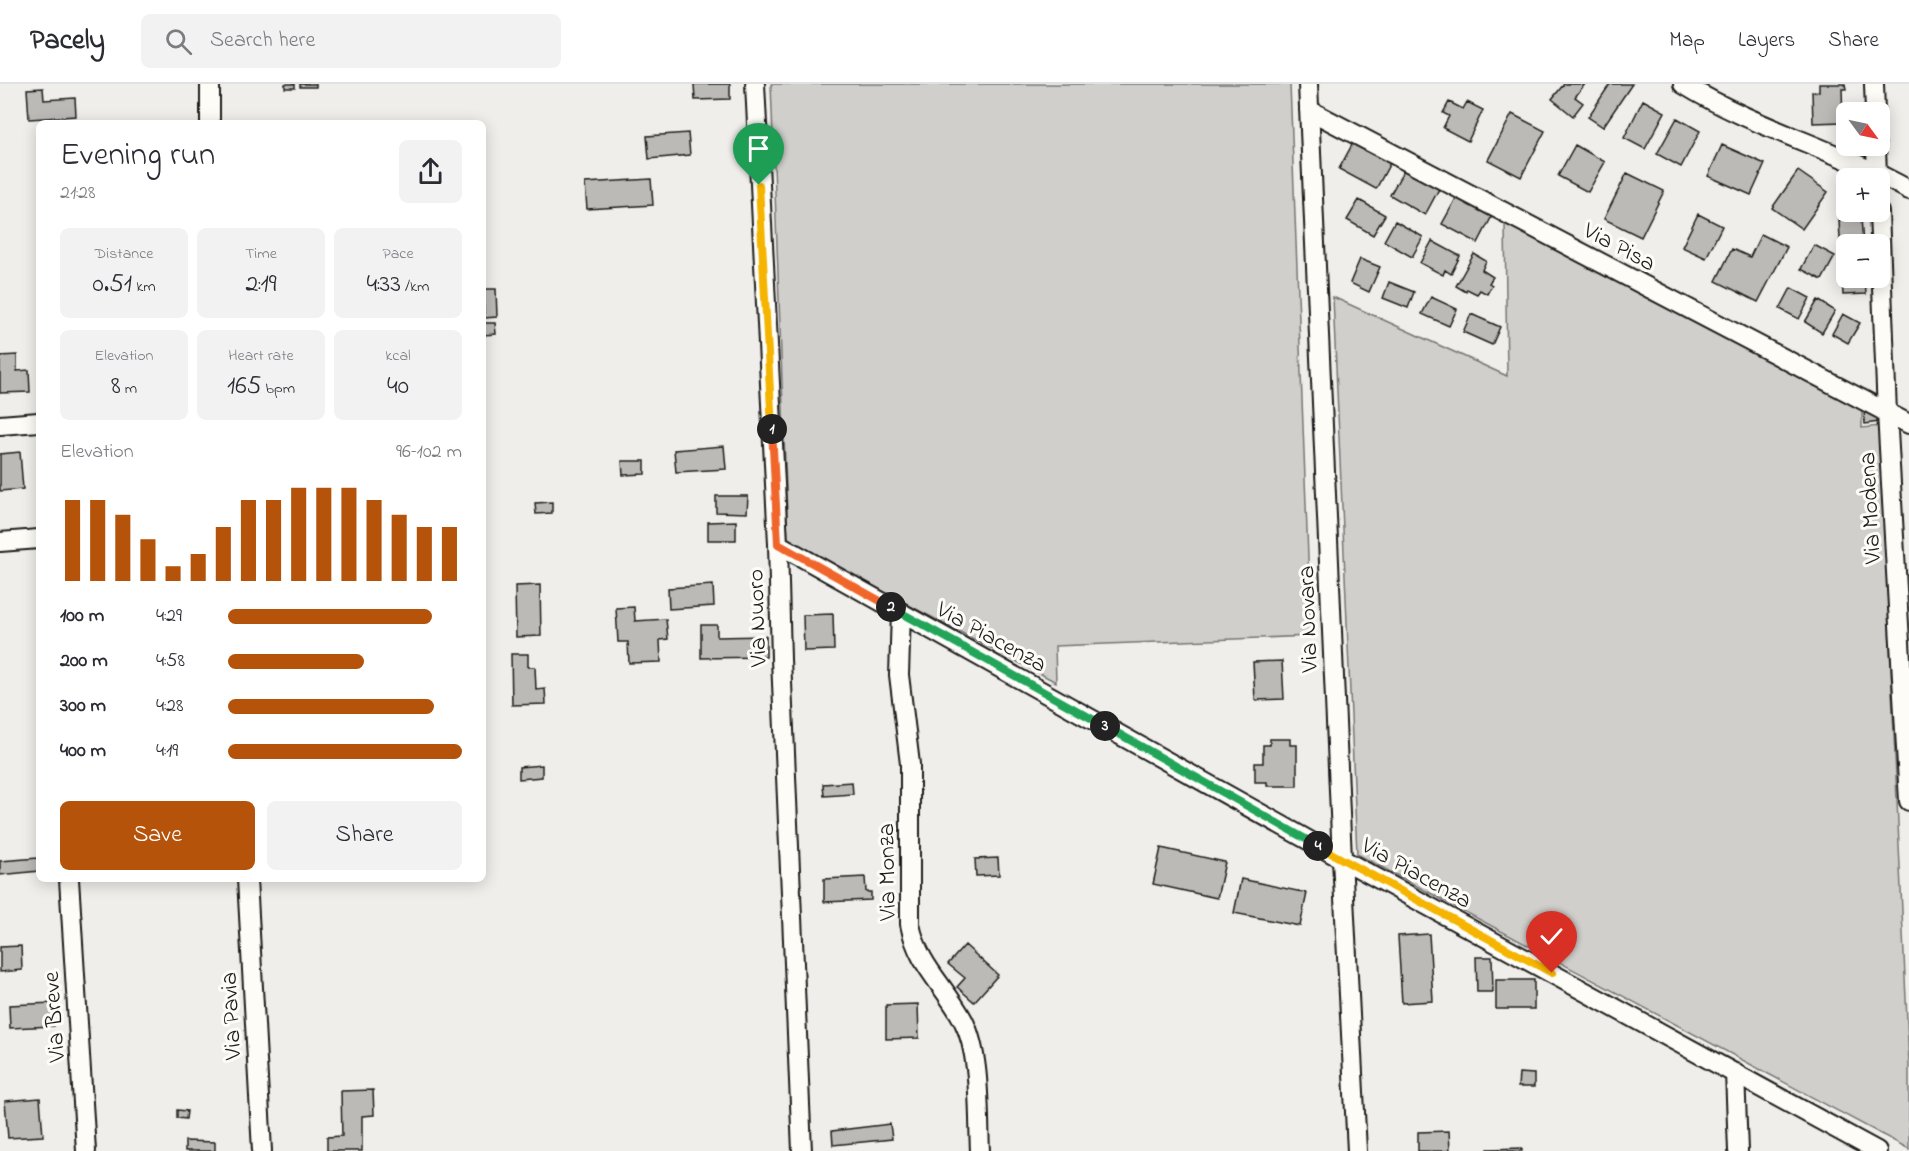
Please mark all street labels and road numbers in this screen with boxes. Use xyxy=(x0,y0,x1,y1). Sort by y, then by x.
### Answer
street label: Via Pisa xyxy=(1575,214,1661,282)
street label: Via Modena xyxy=(1851,451,1892,566)
street label: Via Novara xyxy=(1290,565,1329,674)
street label: Via Nuoro xyxy=(739,568,778,669)
street label: Via Piacenza xyxy=(928,593,1053,683)
street label: Via Monza xyxy=(870,823,907,922)
street label: Via Piacenza xyxy=(1353,829,1478,919)
street label: Via Breve xyxy=(35,970,76,1064)
street label: Via Pavia xyxy=(213,971,252,1062)

